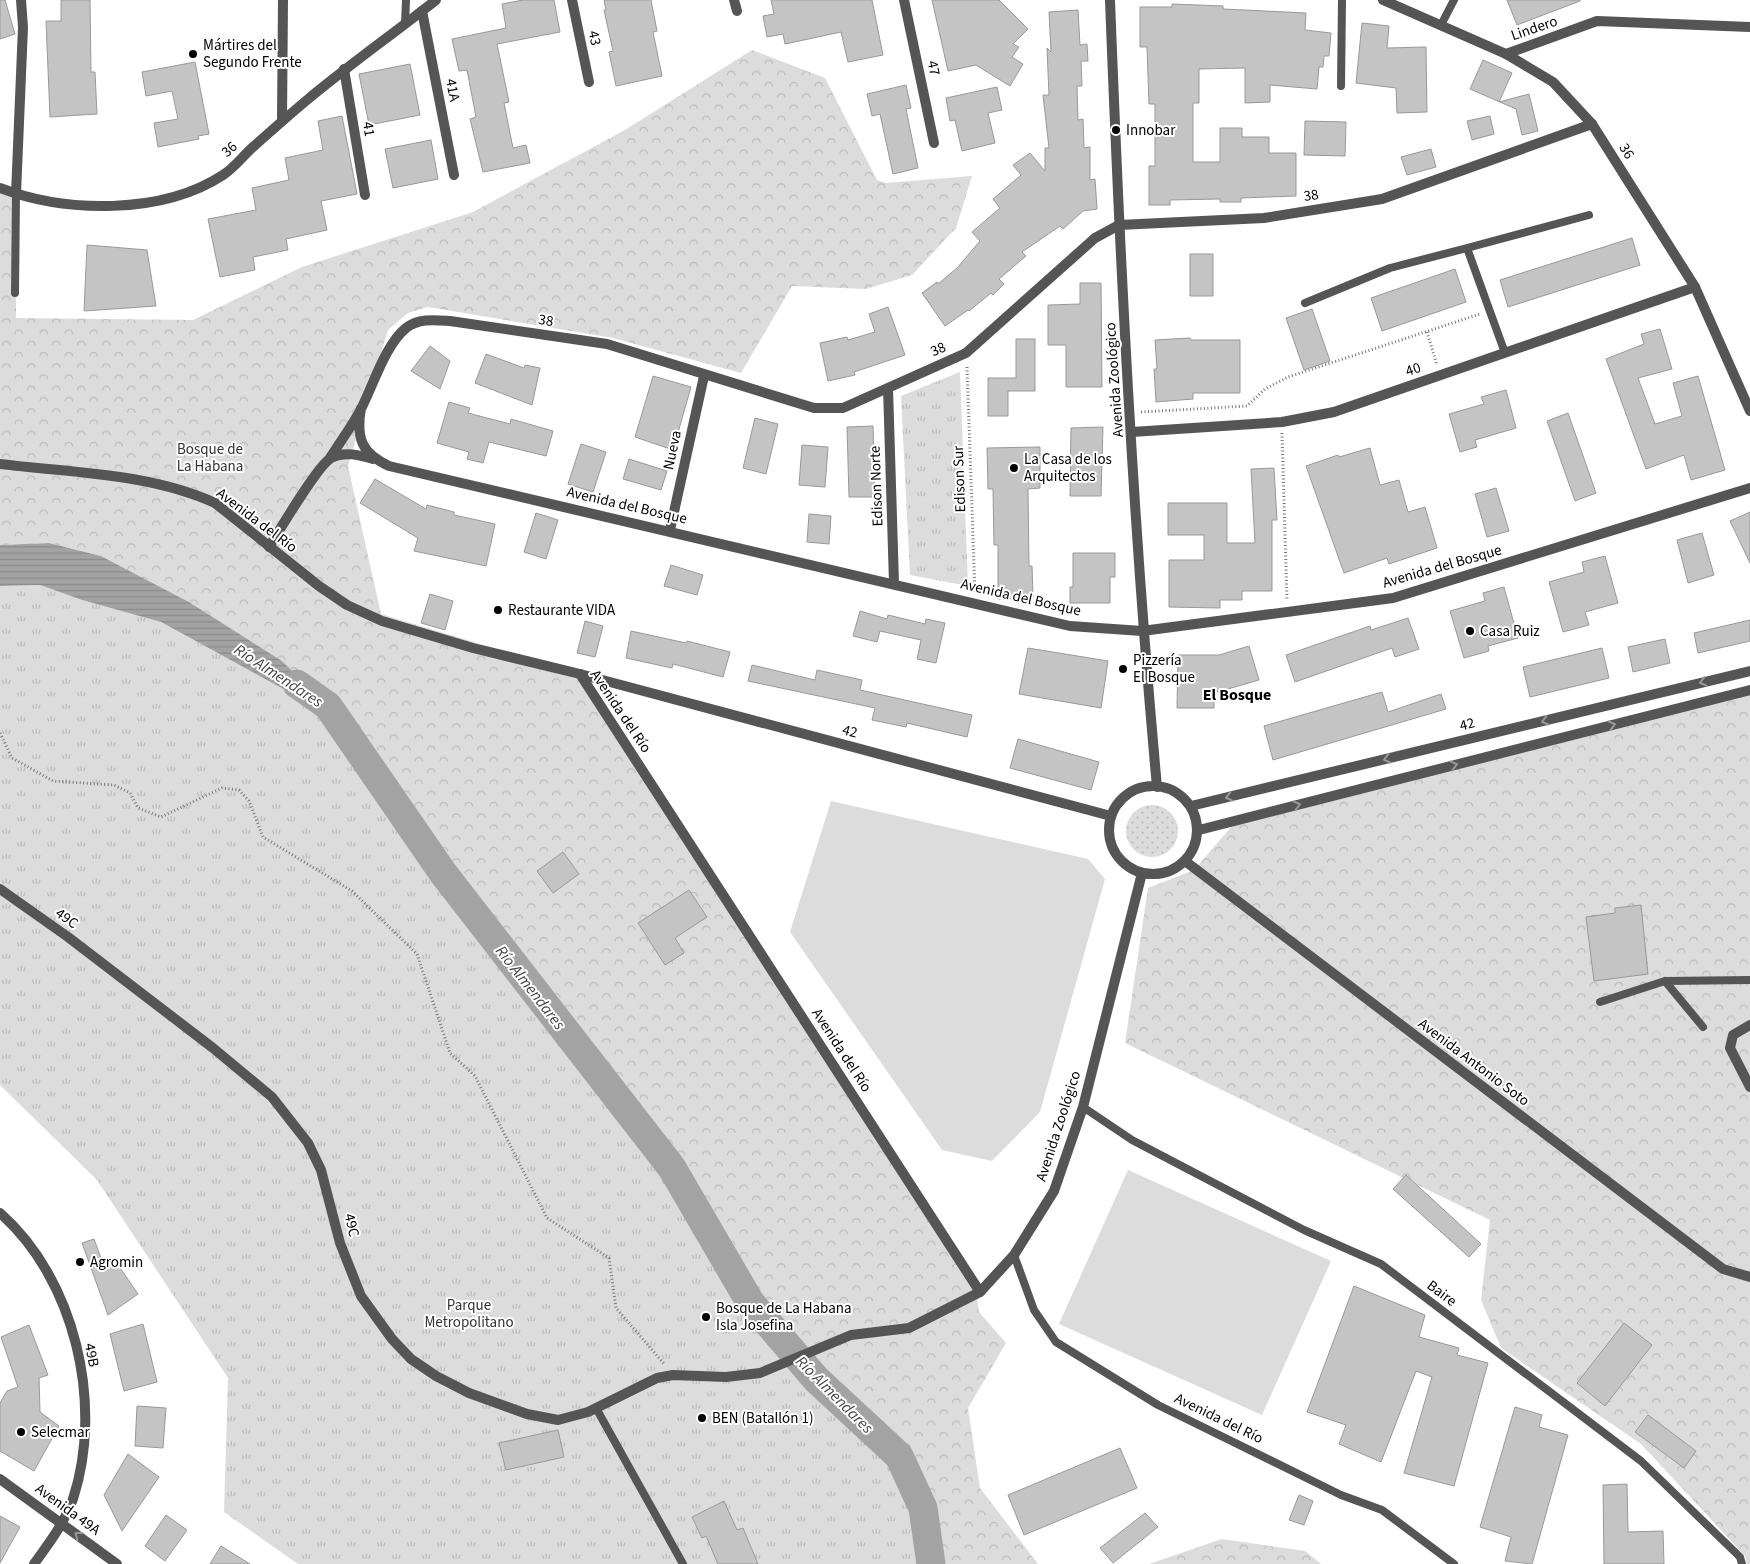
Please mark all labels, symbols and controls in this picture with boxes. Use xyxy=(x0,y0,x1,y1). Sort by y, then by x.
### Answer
street label: Lindero xyxy=(1508,11,1560,46)
street label: 43 xyxy=(583,29,606,48)
place label: Mártires del Segundo Frente xyxy=(203,35,302,73)
marker: Mártires del Segundo Frente xyxy=(187,48,199,60)
street label: 47 xyxy=(922,59,945,78)
street label: 41A xyxy=(440,77,465,104)
street label: 41 xyxy=(357,120,380,138)
place label: Innobar xyxy=(1126,120,1176,141)
marker: Innobar xyxy=(1110,124,1122,136)
street label: 36 xyxy=(217,137,242,162)
street label: 36 xyxy=(1614,139,1639,163)
street label: 38 xyxy=(1302,184,1320,207)
street label: 38 xyxy=(537,309,555,332)
street label: Avenida Zoológico xyxy=(1100,322,1129,438)
street label: 38 xyxy=(927,337,949,362)
street label: 40 xyxy=(1403,357,1424,382)
street label: Nueva xyxy=(658,429,687,472)
park label: Bosque de La Habana xyxy=(177,439,243,477)
street label: Edison Sur xyxy=(948,444,971,513)
street label: Edison Norte xyxy=(865,445,888,527)
place label: La Casa de los Arquitectos xyxy=(1024,449,1112,487)
marker: La Casa de los Arquitectos xyxy=(1008,462,1020,474)
street label: Avenida del Bosque xyxy=(565,481,689,530)
street label: Avenida del Río xyxy=(212,483,301,558)
street label: Avenida del Bosque xyxy=(1380,539,1504,594)
street label: Avenida del Bosque xyxy=(959,573,1083,622)
place label: Restaurante VIDA xyxy=(508,600,616,621)
marker: Restaurante VIDA xyxy=(492,604,504,616)
place label: Casa Ruiz xyxy=(1480,621,1540,642)
marker: Casa Ruiz xyxy=(1464,625,1476,637)
water label: Río Almendares xyxy=(230,639,328,713)
place label: Pizzería El Bosque xyxy=(1133,650,1195,688)
marker: Pizzería El Bosque xyxy=(1117,663,1129,675)
street label: Avenida del Río xyxy=(585,666,656,757)
one-way arrow xyxy=(1698,676,1707,687)
district label: El Bosque xyxy=(1203,684,1271,706)
street label: 42 xyxy=(1457,712,1477,736)
one-way arrow xyxy=(1541,715,1549,725)
street label: 42 xyxy=(840,719,860,744)
one-way arrow xyxy=(1608,720,1616,731)
one-way arrow xyxy=(1382,753,1391,764)
one-way arrow xyxy=(1450,760,1459,771)
one-way arrow xyxy=(1224,791,1233,802)
one-way arrow xyxy=(1293,800,1301,811)
street label: 49C xyxy=(51,903,83,934)
water label: Río Almendares xyxy=(490,941,571,1035)
street label: Avenida del Río xyxy=(807,1004,877,1096)
street label: Avenida Antonio Soto xyxy=(1414,1014,1534,1111)
street label: Avenida Zoológico xyxy=(1031,1068,1086,1184)
street label: 49C xyxy=(339,1211,364,1239)
place label: Agromin xyxy=(90,1252,143,1273)
marker: Agromin xyxy=(74,1256,86,1268)
street label: Baire xyxy=(1422,1275,1461,1312)
park label: Parque Metropolitano xyxy=(424,1295,514,1333)
place label: Bosque de La Habana Isla Josefina xyxy=(716,1298,852,1336)
marker: Bosque de La Habana Isla Josefina xyxy=(700,1311,712,1323)
street label: 49B xyxy=(79,1341,104,1369)
water label: Río Almendares xyxy=(791,1351,878,1439)
street label: Avenida del Río xyxy=(1171,1388,1267,1449)
place label: BEN (Batallón 1) xyxy=(712,1408,813,1429)
marker: BEN (Batallón 1) xyxy=(696,1412,708,1424)
place label: Selecmar xyxy=(31,1422,91,1443)
marker: Selecmar xyxy=(15,1426,27,1438)
street label: Avenida 49A xyxy=(31,1478,105,1541)
one-way arrow xyxy=(75,1532,84,1540)

